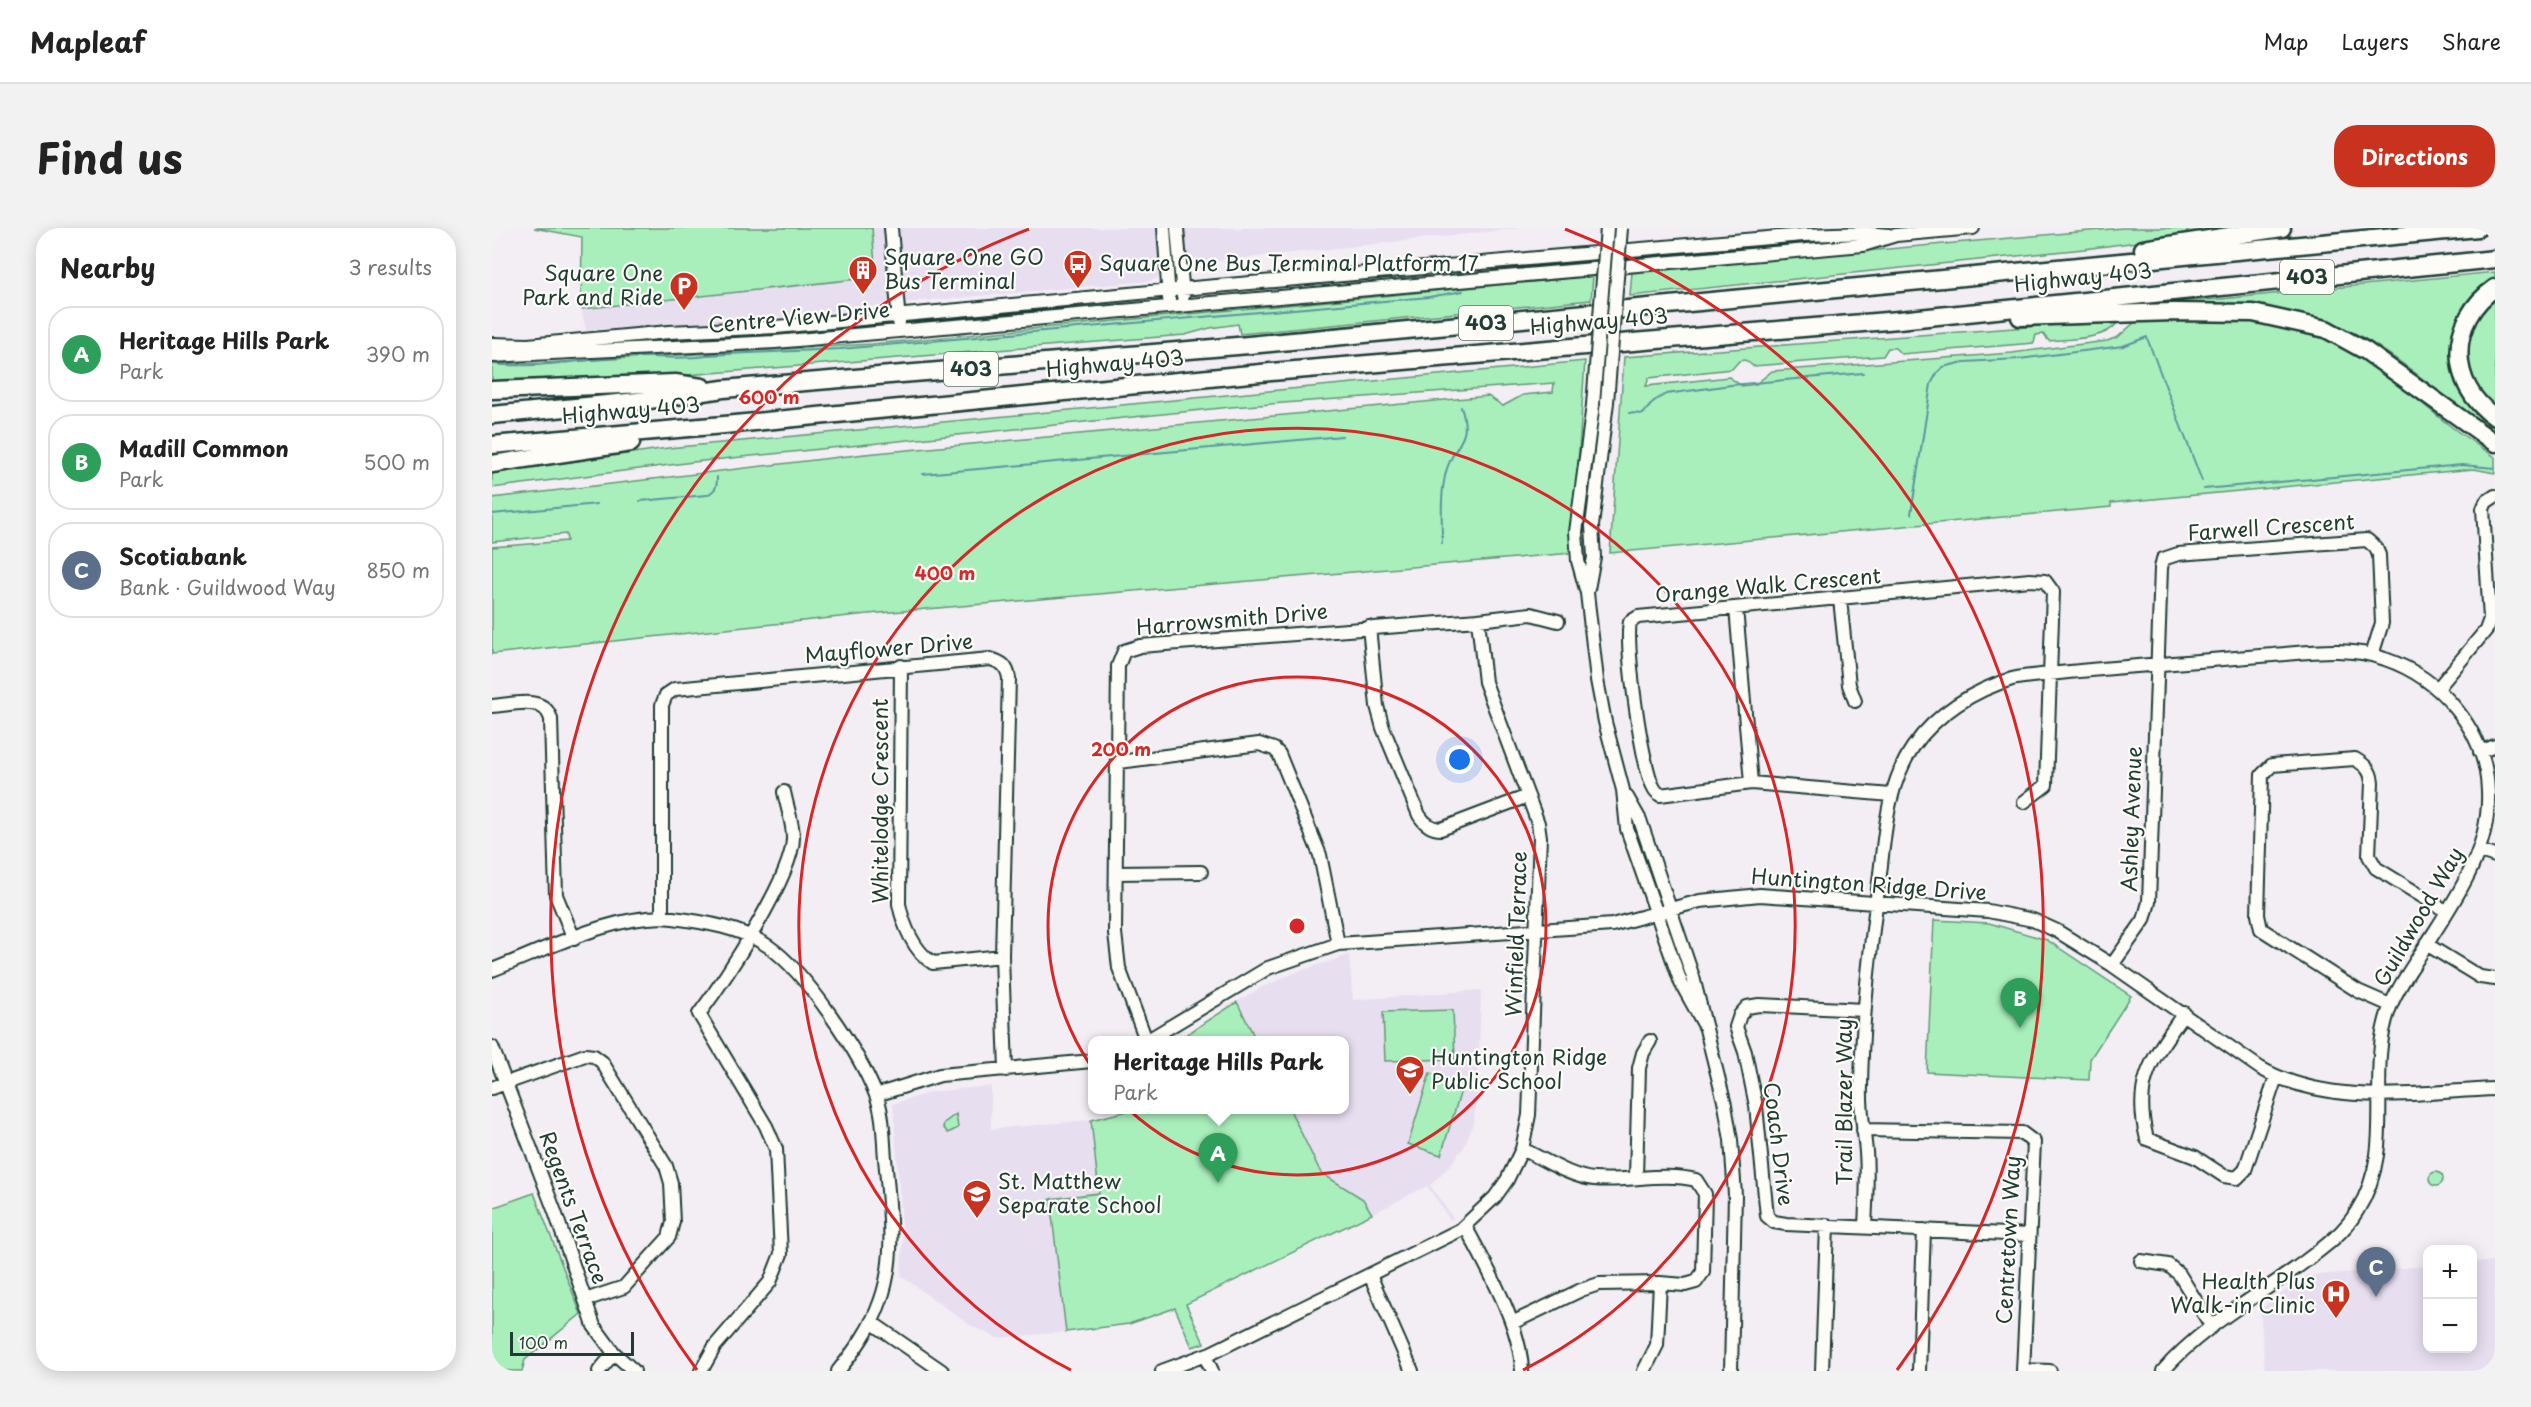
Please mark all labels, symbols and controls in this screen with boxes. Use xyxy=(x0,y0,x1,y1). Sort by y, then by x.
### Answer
text: Mapleaf xyxy=(30,20,146,63)
text: Map xyxy=(2264,25,2308,57)
text: Layers xyxy=(2341,25,2409,57)
text: Share xyxy=(2442,25,2501,57)
text: Find us xyxy=(36,125,183,188)
button: Directions xyxy=(2334,125,2495,187)
place label: Square One GO Bus Terminal xyxy=(884,240,1044,296)
place label: Square One Bus Terminal Platform 17 xyxy=(1099,246,1479,278)
text: Nearby xyxy=(60,248,155,287)
bus stop icon: Square One Bus Terminal Platform 17 xyxy=(1062,248,1094,290)
text: 3 results xyxy=(349,252,432,282)
street label: Highway 403 xyxy=(2012,253,2153,299)
building icon: Square One GO Bus Terminal xyxy=(847,254,879,296)
place label: Square One Park and Ride xyxy=(522,256,663,312)
road number: 403 xyxy=(2280,260,2334,294)
parking icon: Square One Park and Ride xyxy=(668,270,700,312)
street label: Centre View Drive xyxy=(707,292,891,340)
street label: Highway 403 xyxy=(1529,298,1669,342)
road number: 403 xyxy=(1459,306,1513,340)
text: Heritage Hills Park xyxy=(119,323,330,356)
text: A xyxy=(74,339,89,369)
text: 390 m xyxy=(366,339,430,369)
street label: Highway 403 xyxy=(1045,340,1185,384)
road number: 403 xyxy=(944,352,998,386)
text: Park xyxy=(119,356,164,386)
text: 600 m xyxy=(738,383,800,410)
street label: Highway 403 xyxy=(561,387,701,431)
text: Madill Common xyxy=(119,431,289,464)
text: B xyxy=(75,447,88,477)
text: 500 m xyxy=(363,447,430,477)
text: Park xyxy=(119,464,164,494)
street label: Farwell Crescent xyxy=(2186,504,2356,548)
text: Scotiabank xyxy=(119,539,247,572)
text: C xyxy=(74,555,89,585)
text: 850 m xyxy=(366,555,430,585)
street label: Orange Walk Crescent xyxy=(1654,558,1882,610)
text: 400 m xyxy=(915,559,975,586)
text: Bank · Guildwood Way xyxy=(119,572,336,602)
street label: Harrowsmith Drive xyxy=(1135,594,1329,642)
street label: Mayflower Drive xyxy=(803,624,974,670)
street label: Whitelodge Crescent xyxy=(863,698,895,904)
text: 200 m xyxy=(1091,735,1151,762)
your location xyxy=(1445,745,1474,774)
street label: Ashley Avenue xyxy=(2111,746,2149,892)
street label: Guildwood Way xyxy=(2364,840,2470,992)
street label: Winfield Terrace xyxy=(1496,851,1534,1017)
street label: Huntington Ridge Drive xyxy=(1750,859,1988,907)
centre of rings xyxy=(1287,916,1307,936)
pin: B xyxy=(2000,978,2039,1028)
street label: Trail Blazer Way xyxy=(1827,1018,1859,1186)
popup xyxy=(1088,1036,1349,1114)
place label: Huntington Ridge Public School xyxy=(1431,1040,1607,1096)
text: Heritage Hills Park xyxy=(1113,1044,1324,1077)
school or university icon: Huntington Ridge Public School xyxy=(1394,1054,1426,1096)
text: Park xyxy=(1113,1077,1158,1107)
street label: Coach Drive xyxy=(1757,1080,1803,1207)
street label: Regents Terrace xyxy=(532,1127,617,1288)
pin: A xyxy=(1198,1134,1238,1183)
street label: Centretown Way xyxy=(1987,1155,2027,1325)
place label: St. Matthew Separate School xyxy=(998,1164,1162,1220)
school or university icon: St. Matthew Separate School xyxy=(961,1178,993,1220)
map controls xyxy=(2423,1245,2477,1353)
button: + xyxy=(2423,1245,2477,1299)
pin: C xyxy=(2356,1248,2396,1297)
place label: Health Plus Walk-in Clinic xyxy=(2170,1264,2315,1320)
hospital icon: Health Plus Walk-in Clinic xyxy=(2320,1278,2352,1320)
button: − xyxy=(2423,1299,2477,1353)
scale bar xyxy=(510,1329,634,1356)
text: 100 m xyxy=(519,1330,568,1354)

